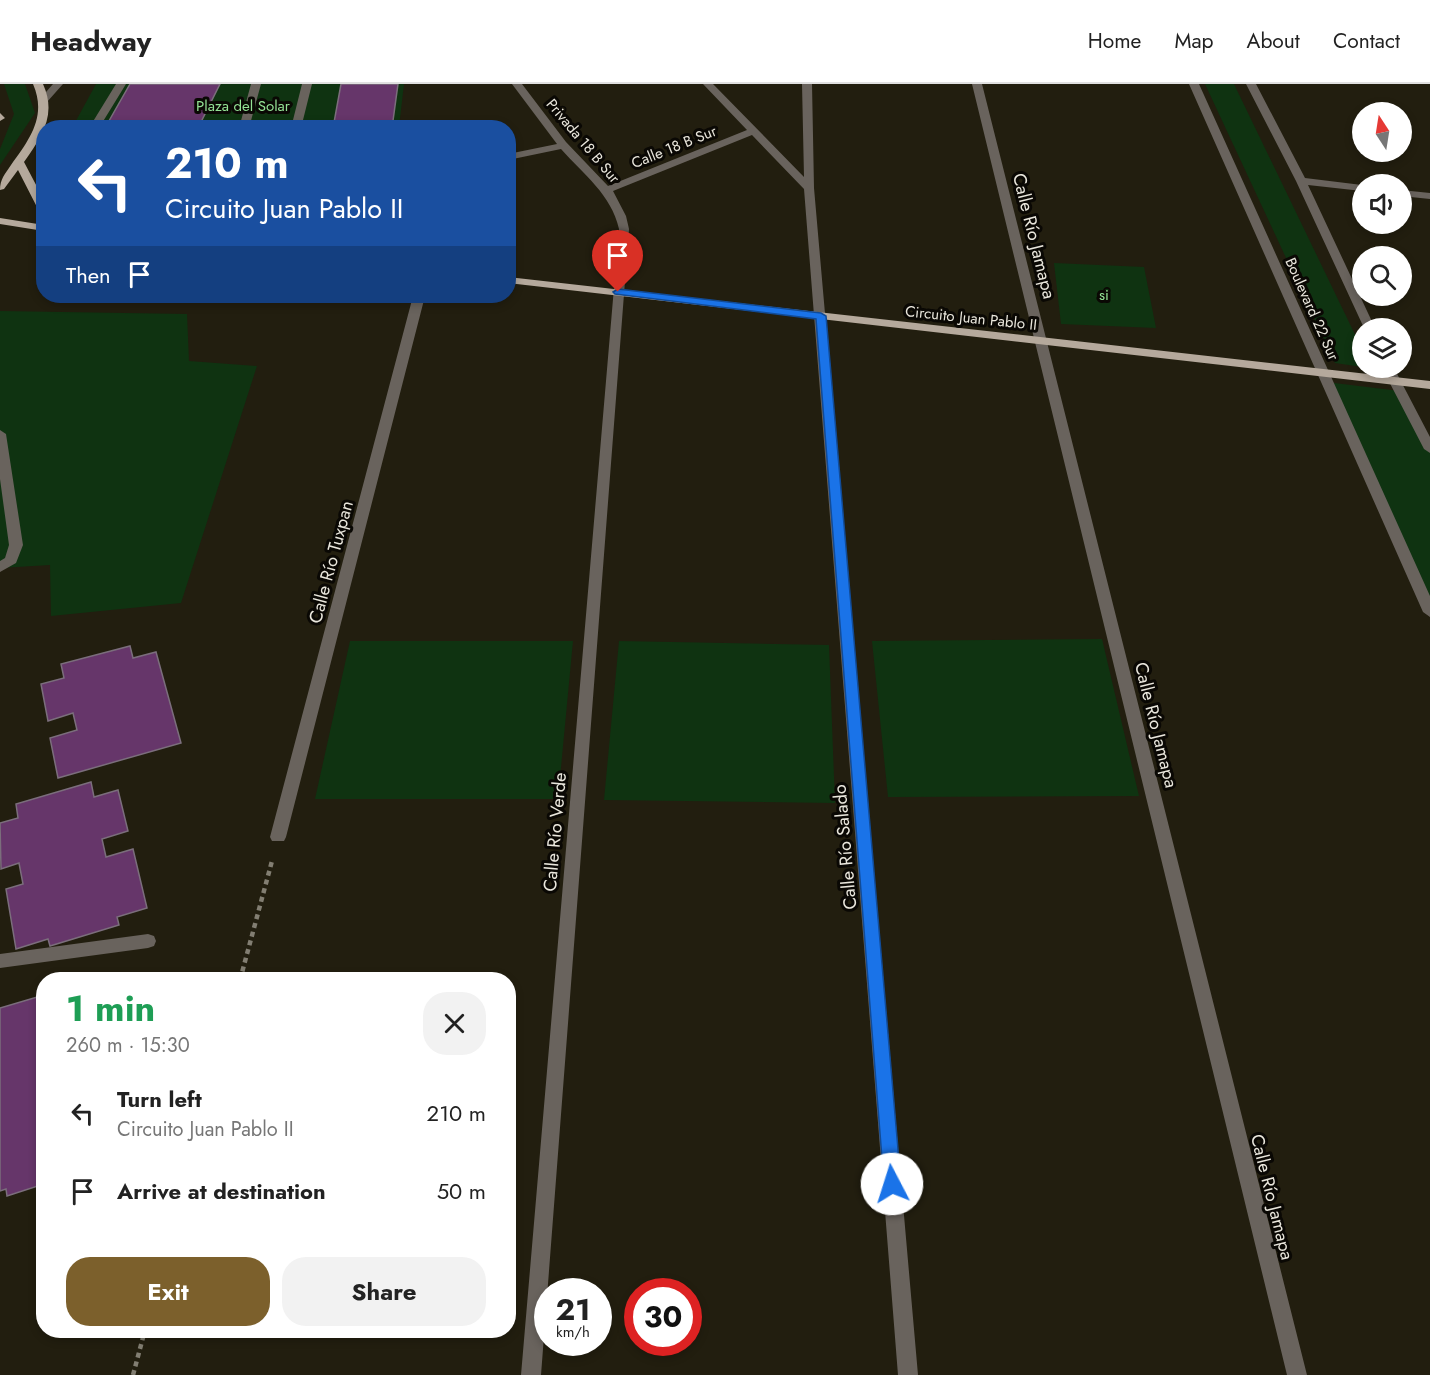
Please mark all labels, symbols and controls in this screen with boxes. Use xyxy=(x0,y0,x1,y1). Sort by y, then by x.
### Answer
text: Headway xyxy=(30,21,151,62)
text: Home xyxy=(1088,26,1141,56)
text: Map xyxy=(1174,26,1214,56)
text: About xyxy=(1247,26,1300,56)
text: Contact xyxy=(1333,26,1400,56)
street label: Privada 18 B Sur xyxy=(541,94,626,189)
park label: Plaza del Solar xyxy=(196,95,291,117)
north arrow xyxy=(1352,102,1412,162)
map controls xyxy=(1352,102,1412,378)
street label: Calle 18 B Sur xyxy=(628,120,721,174)
text: 210 m xyxy=(165,133,289,194)
icon: left xyxy=(66,144,144,222)
street label: Calle Río Jamapa xyxy=(1006,170,1062,302)
button: sound xyxy=(1352,174,1412,234)
text: Circuito Juan Pablo II xyxy=(165,189,403,228)
pin xyxy=(592,230,643,292)
icon: arrive xyxy=(601,239,634,272)
button: search xyxy=(1352,246,1412,306)
street label: Boulevard 22 Sur xyxy=(1280,254,1345,365)
icon: arrive xyxy=(123,258,156,291)
text: Then xyxy=(66,259,111,291)
park label: si xyxy=(1099,284,1109,306)
street label: Circuito Juan Pablo II xyxy=(904,300,1038,336)
button: layers xyxy=(1352,318,1412,378)
street label: Calle Río Tuxpan xyxy=(302,498,360,626)
street label: Calle Río Jamapa xyxy=(1128,659,1184,791)
street label: Calle Río Verde xyxy=(537,771,573,893)
street label: Calle Río Salado xyxy=(827,783,863,911)
text: 1 min xyxy=(66,982,155,1034)
button: close xyxy=(423,992,486,1055)
text: 260 m · 15:30 xyxy=(66,1031,190,1060)
text: Turn left xyxy=(117,1083,202,1115)
icon: left xyxy=(66,1097,99,1130)
text: 210 m xyxy=(427,1097,486,1129)
text: Circuito Juan Pablo II xyxy=(117,1115,294,1144)
street label: Calle Río Jamapa xyxy=(1244,1131,1300,1263)
position arrow xyxy=(860,1152,924,1216)
icon: arrive xyxy=(66,1175,99,1208)
text: Arrive at destination xyxy=(117,1175,326,1207)
text: 50 m xyxy=(437,1175,486,1207)
button: Exit xyxy=(66,1257,270,1326)
button: Share xyxy=(282,1257,486,1326)
speed limit sign: 30 xyxy=(624,1278,702,1356)
text: 21 xyxy=(556,1288,590,1331)
text: km/h xyxy=(556,1321,590,1343)

